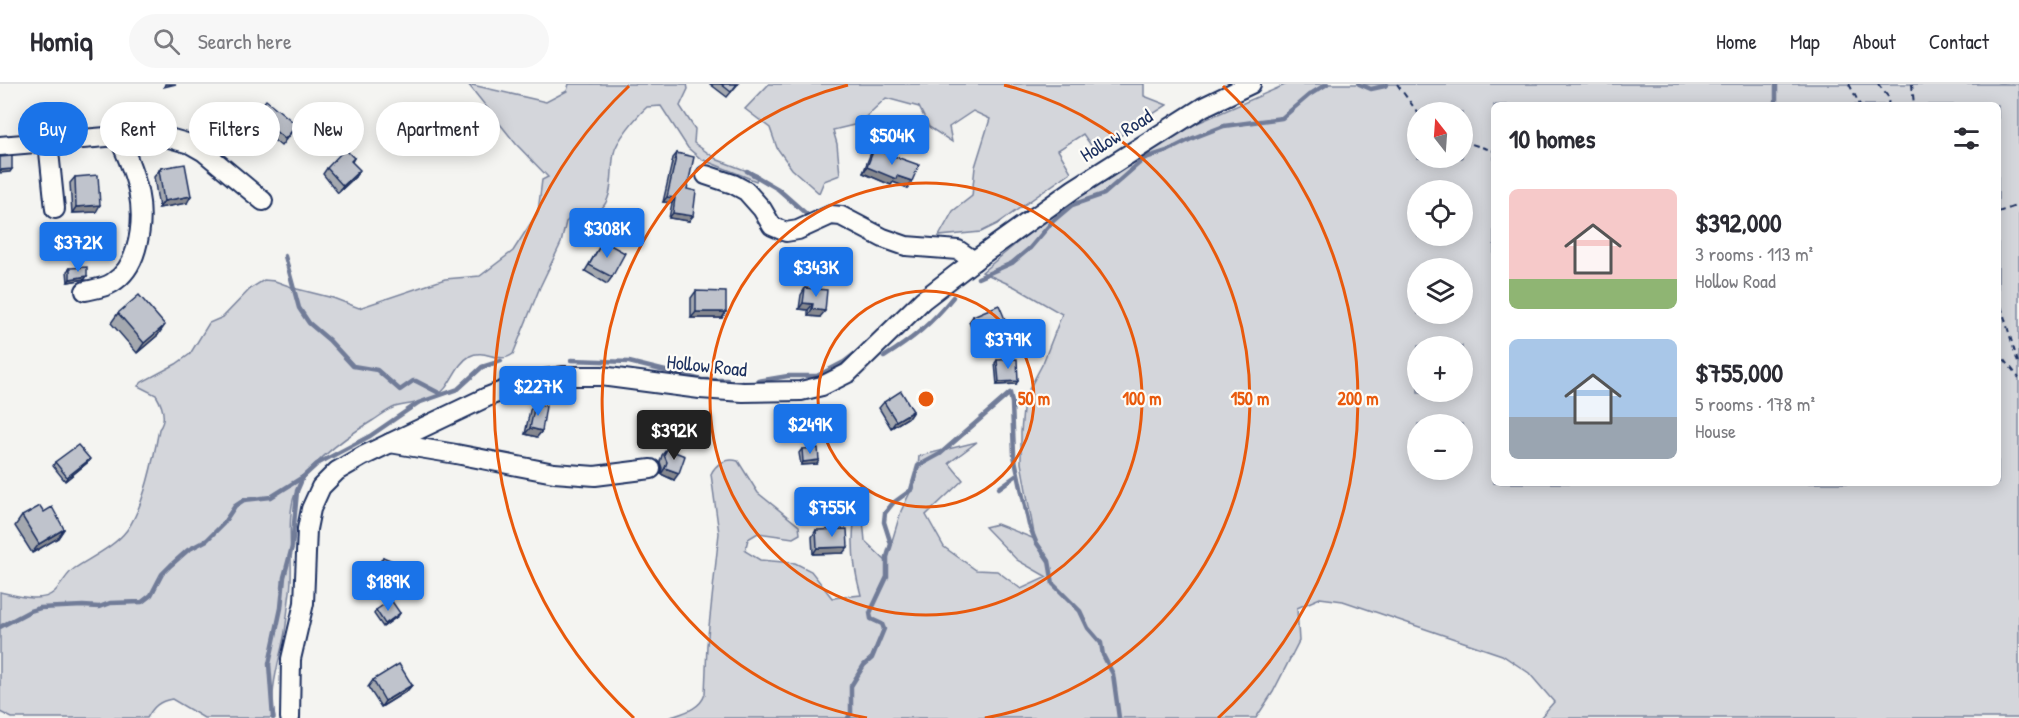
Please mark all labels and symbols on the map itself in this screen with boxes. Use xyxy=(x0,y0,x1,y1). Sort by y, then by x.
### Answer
street label: Hollow Road xyxy=(1075,102,1158,168)
north arrow xyxy=(1407,102,1473,168)
pin: $504K xyxy=(850,115,934,166)
pin: $308K xyxy=(565,208,649,259)
pin: $372K xyxy=(36,222,120,273)
pin: $343K xyxy=(774,247,858,298)
pin: $379K xyxy=(966,319,1050,370)
street label: Hollow Road xyxy=(665,347,749,383)
pin: $227K xyxy=(496,366,580,417)
text: 50 m xyxy=(1018,386,1050,411)
text: 100 m xyxy=(1122,386,1162,411)
text: 150 m xyxy=(1231,386,1269,411)
text: 200 m xyxy=(1338,386,1378,411)
centre of rings xyxy=(916,389,936,409)
pin: $249K xyxy=(768,404,852,455)
pin: $392K xyxy=(632,410,716,461)
pin: $755K xyxy=(790,487,874,538)
pin: $189K xyxy=(346,561,430,612)

